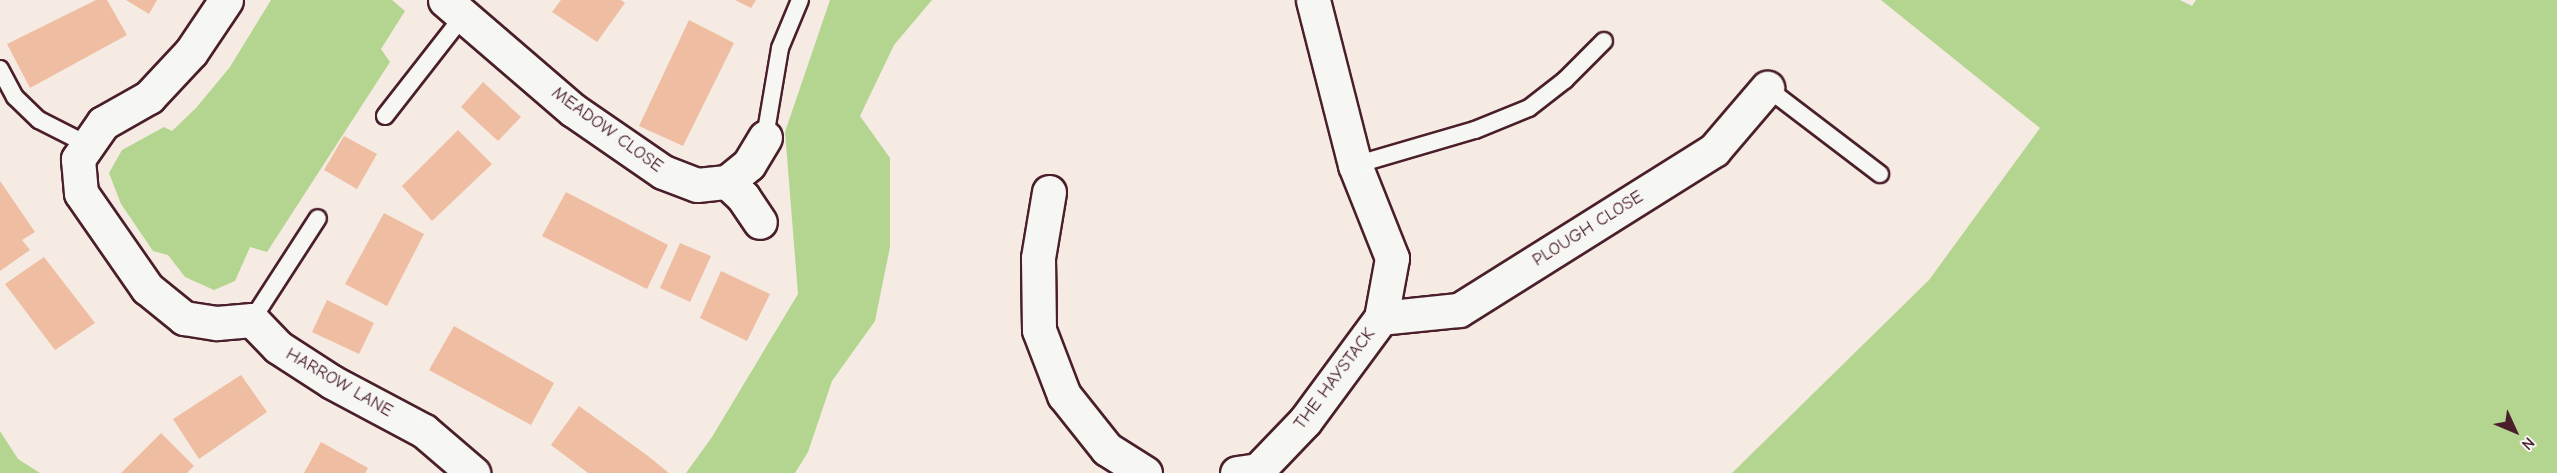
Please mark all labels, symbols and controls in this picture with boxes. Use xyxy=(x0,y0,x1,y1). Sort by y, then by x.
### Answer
street label: MEADOW CLOSE xyxy=(547,82,667,178)
street label: PLOUGH CLOSE xyxy=(1529,186,1647,272)
street label: THE HAYSTACK xyxy=(1290,324,1380,434)
street label: HARROW LANE xyxy=(282,344,396,422)
north arrow xyxy=(2485,401,2545,461)
text: N xyxy=(2518,433,2538,454)

